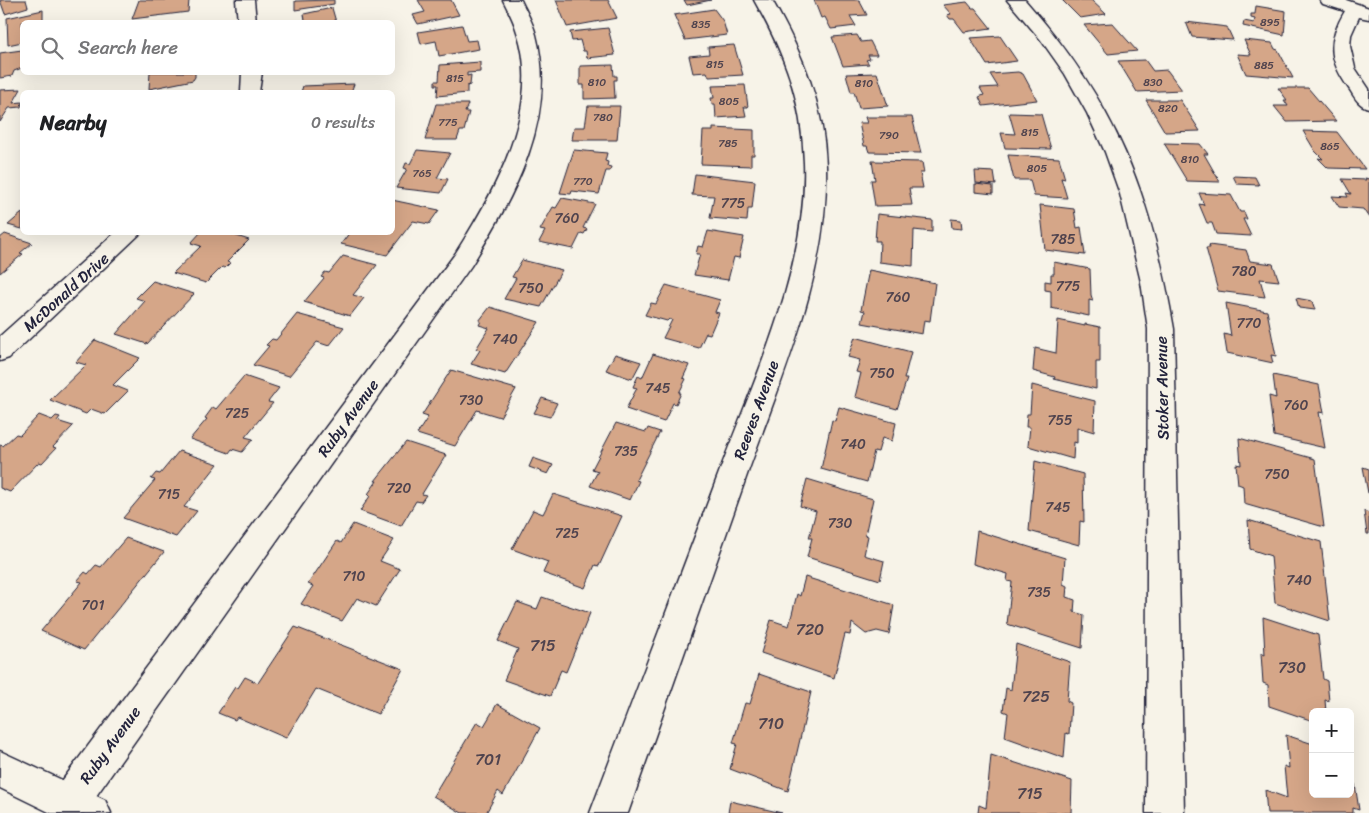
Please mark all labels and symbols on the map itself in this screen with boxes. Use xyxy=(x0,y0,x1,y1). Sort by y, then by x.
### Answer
house number: 895 xyxy=(1260,13,1280,32)
house number: 835 xyxy=(691,15,711,34)
house number: 815 xyxy=(706,55,724,74)
house number: 885 xyxy=(1254,56,1274,75)
house number: 815 xyxy=(446,69,464,88)
house number: 810 xyxy=(588,73,606,92)
house number: 830 xyxy=(1143,73,1163,92)
house number: 810 xyxy=(855,74,873,93)
house number: 805 xyxy=(719,92,739,111)
house number: 820 xyxy=(1158,99,1178,118)
house number: 780 xyxy=(593,108,613,127)
house number: 775 xyxy=(438,113,458,132)
house number: 815 xyxy=(1021,123,1039,142)
house number: 790 xyxy=(879,126,899,145)
house number: 785 xyxy=(718,134,738,153)
house number: 865 xyxy=(1320,137,1340,156)
house number: 810 xyxy=(1181,150,1199,169)
house number: 805 xyxy=(1027,159,1047,178)
house number: 765 xyxy=(412,164,432,183)
house number: 770 xyxy=(573,172,593,191)
house number: 775 xyxy=(721,191,746,216)
house number: 760 xyxy=(555,206,580,231)
house number: 785 xyxy=(1051,227,1076,252)
street label: McDonald Drive xyxy=(16,245,116,339)
house number: 780 xyxy=(1231,259,1257,284)
house number: 775 xyxy=(1056,274,1081,299)
house number: 750 xyxy=(518,276,544,301)
house number: 760 xyxy=(886,285,911,310)
house number: 770 xyxy=(1237,311,1262,336)
house number: 740 xyxy=(492,327,518,352)
street label: Stoker Avenue xyxy=(1147,336,1177,440)
street label: Reeves Avenue xyxy=(725,356,787,464)
house number: 750 xyxy=(869,361,895,386)
street label: Ruby Avenue xyxy=(309,373,387,463)
house number: 745 xyxy=(645,376,671,401)
house number: 730 xyxy=(459,388,483,413)
house number: 760 xyxy=(1284,393,1309,418)
house number: 725 xyxy=(225,401,250,426)
house number: 755 xyxy=(1047,408,1073,433)
house number: 740 xyxy=(840,432,866,457)
house number: 735 xyxy=(614,439,639,464)
house number: 750 xyxy=(1264,462,1290,487)
house number: 720 xyxy=(387,476,412,501)
house number: 715 xyxy=(158,482,181,507)
house number: 745 xyxy=(1045,495,1071,520)
house number: 730 xyxy=(828,511,852,536)
house number: 725 xyxy=(555,521,580,546)
house number: 710 xyxy=(343,564,366,589)
house number: 740 xyxy=(1286,568,1312,593)
house number: 735 xyxy=(1027,580,1052,605)
house number: 701 xyxy=(82,593,104,618)
house number: 720 xyxy=(796,615,824,644)
house number: 715 xyxy=(530,631,556,660)
house number: 730 xyxy=(1278,653,1306,682)
house number: 725 xyxy=(1022,682,1050,711)
street label: Ruby Avenue xyxy=(71,700,149,790)
house number: 710 xyxy=(758,709,784,738)
house number: 701 xyxy=(475,745,501,774)
house number: 715 xyxy=(1017,779,1043,808)

